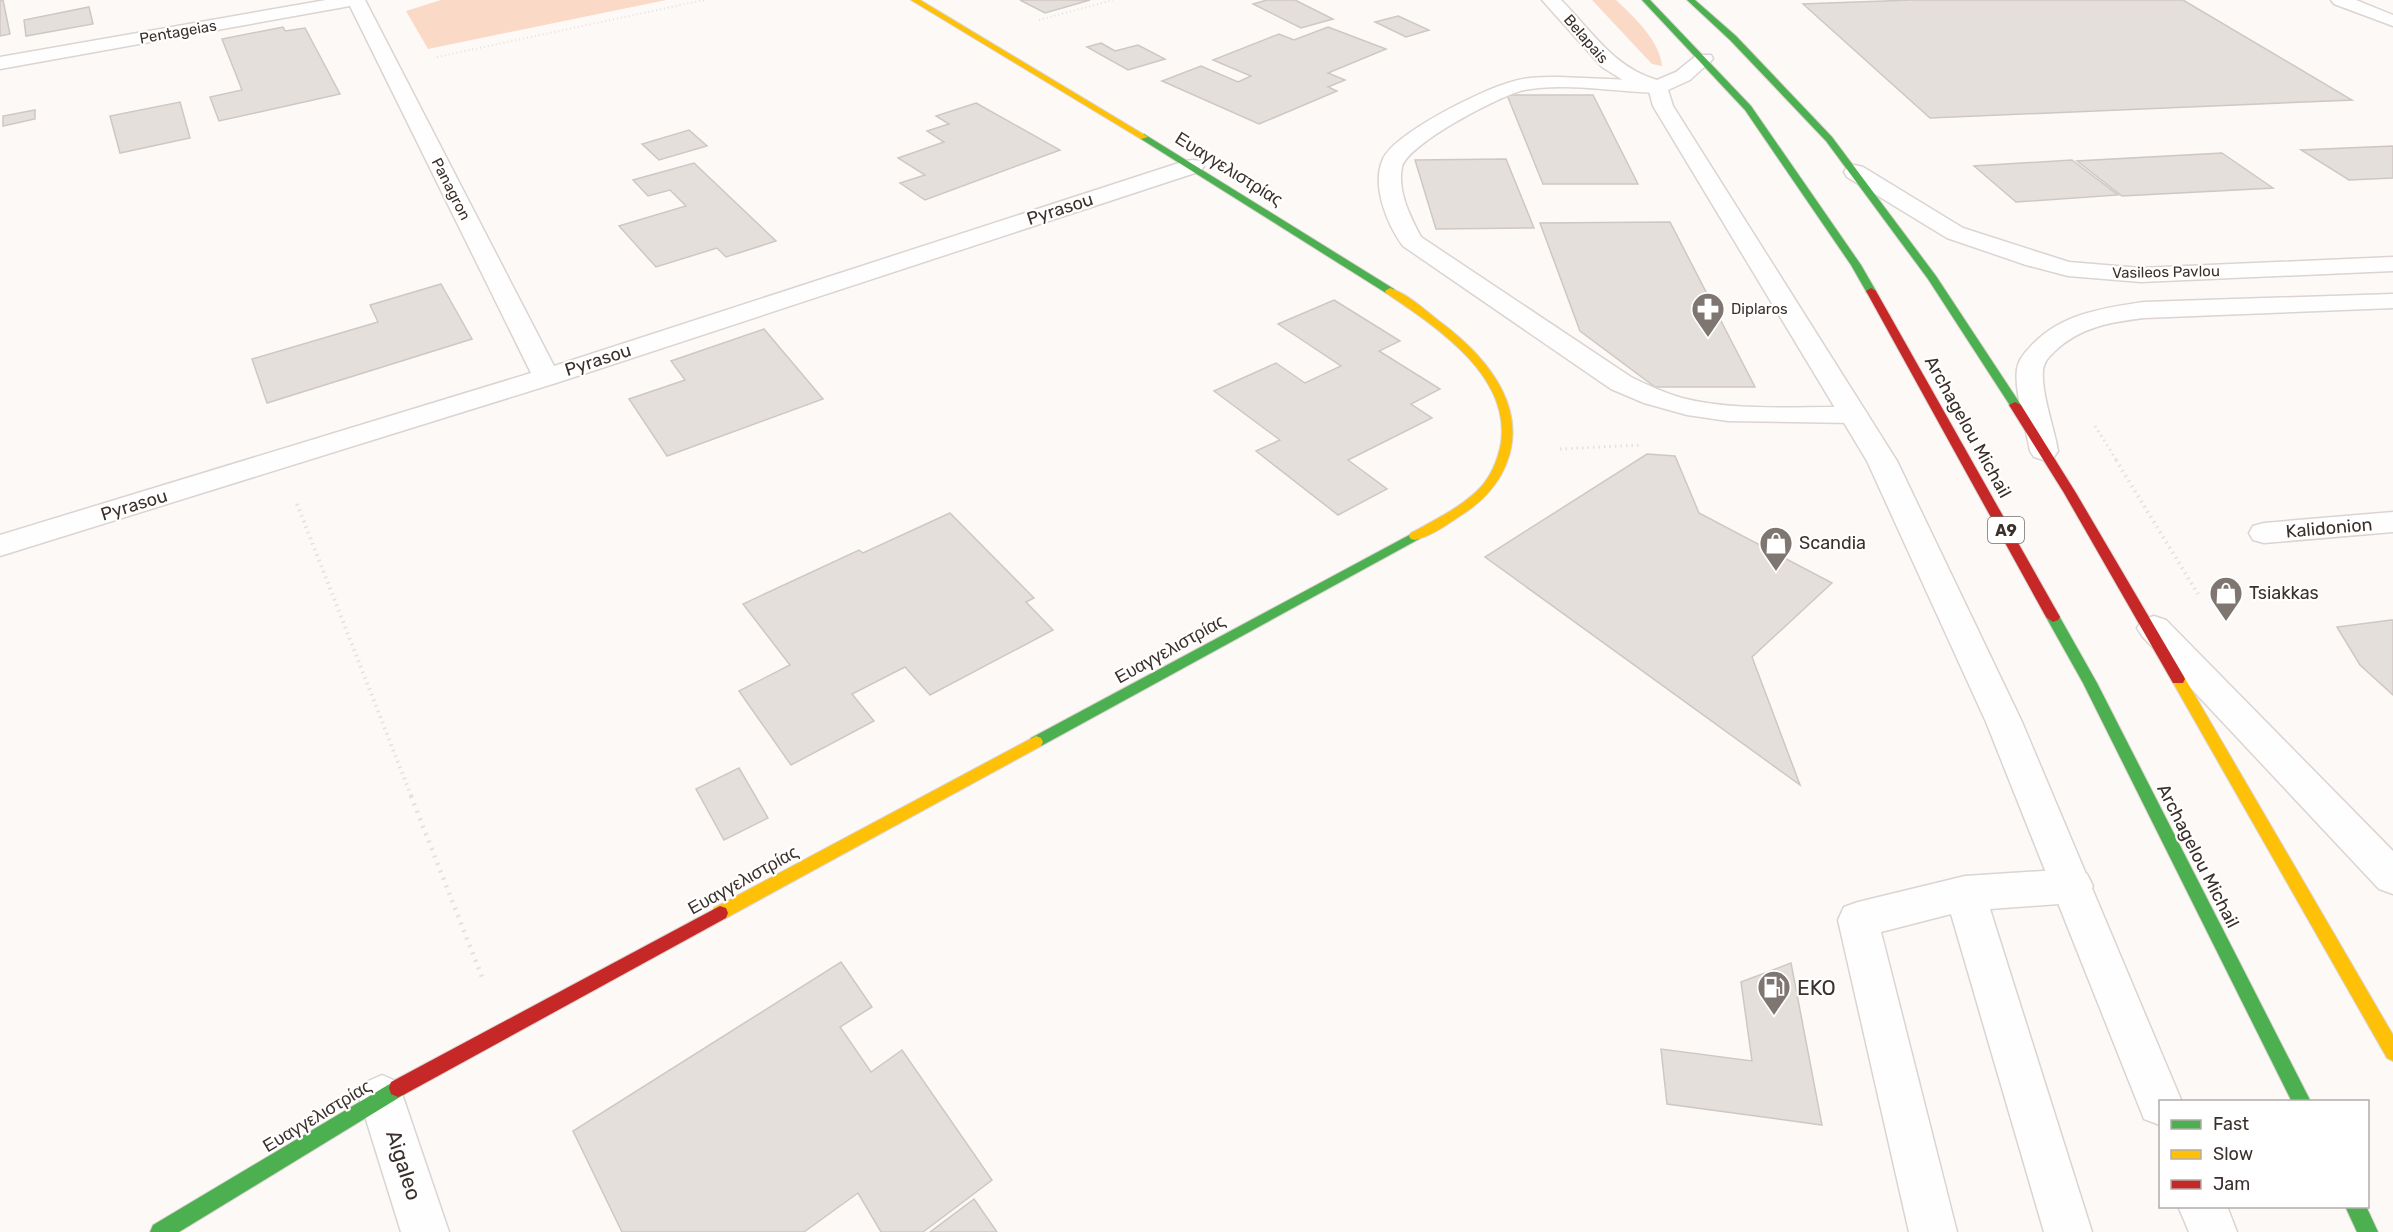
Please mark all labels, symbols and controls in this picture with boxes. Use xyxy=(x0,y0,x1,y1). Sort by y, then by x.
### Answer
street label: Belapais xyxy=(1560,11,1612,67)
street label: Pentageias xyxy=(138,16,218,48)
street label: Ευαγγελιστρίας xyxy=(1171,127,1287,211)
street label: Panagron xyxy=(428,155,474,223)
street label: Pyrasou xyxy=(1024,188,1096,230)
street label: Vasileos Pavlou xyxy=(2112,262,2220,282)
pharmacy icon: Diplaros xyxy=(1690,291,1726,338)
place label: Diplaros xyxy=(1731,300,1788,318)
street label: Pyrasou xyxy=(562,339,634,381)
street label: Archagelou Michail xyxy=(1920,352,2016,502)
street label: Pyrasou xyxy=(98,484,170,526)
street label: Kalidonion xyxy=(2285,513,2373,543)
road number: A9 xyxy=(1988,517,2024,543)
shop icon: Scandia xyxy=(1758,525,1794,572)
place label: Scandia xyxy=(1799,532,1866,554)
shop icon: Tsiakkas xyxy=(2208,575,2244,622)
place label: Tsiakkas xyxy=(2249,582,2319,604)
street label: Ευαγγελιστρίας xyxy=(1111,609,1229,688)
street label: Archagelou Michail xyxy=(2152,780,2244,932)
street label: Ευαγγελιστρίας xyxy=(684,840,802,919)
fuel station icon: EKO xyxy=(1756,969,1792,1016)
place label: EKO xyxy=(1797,975,1836,1000)
street label: Ευαγγελιστρίας xyxy=(259,1075,376,1157)
legend xyxy=(2159,1100,2369,1208)
text: Fast xyxy=(2213,1113,2249,1135)
street label: Aigaleo xyxy=(381,1127,427,1203)
text: Slow xyxy=(2213,1143,2253,1165)
text: Jam xyxy=(2213,1173,2250,1195)

